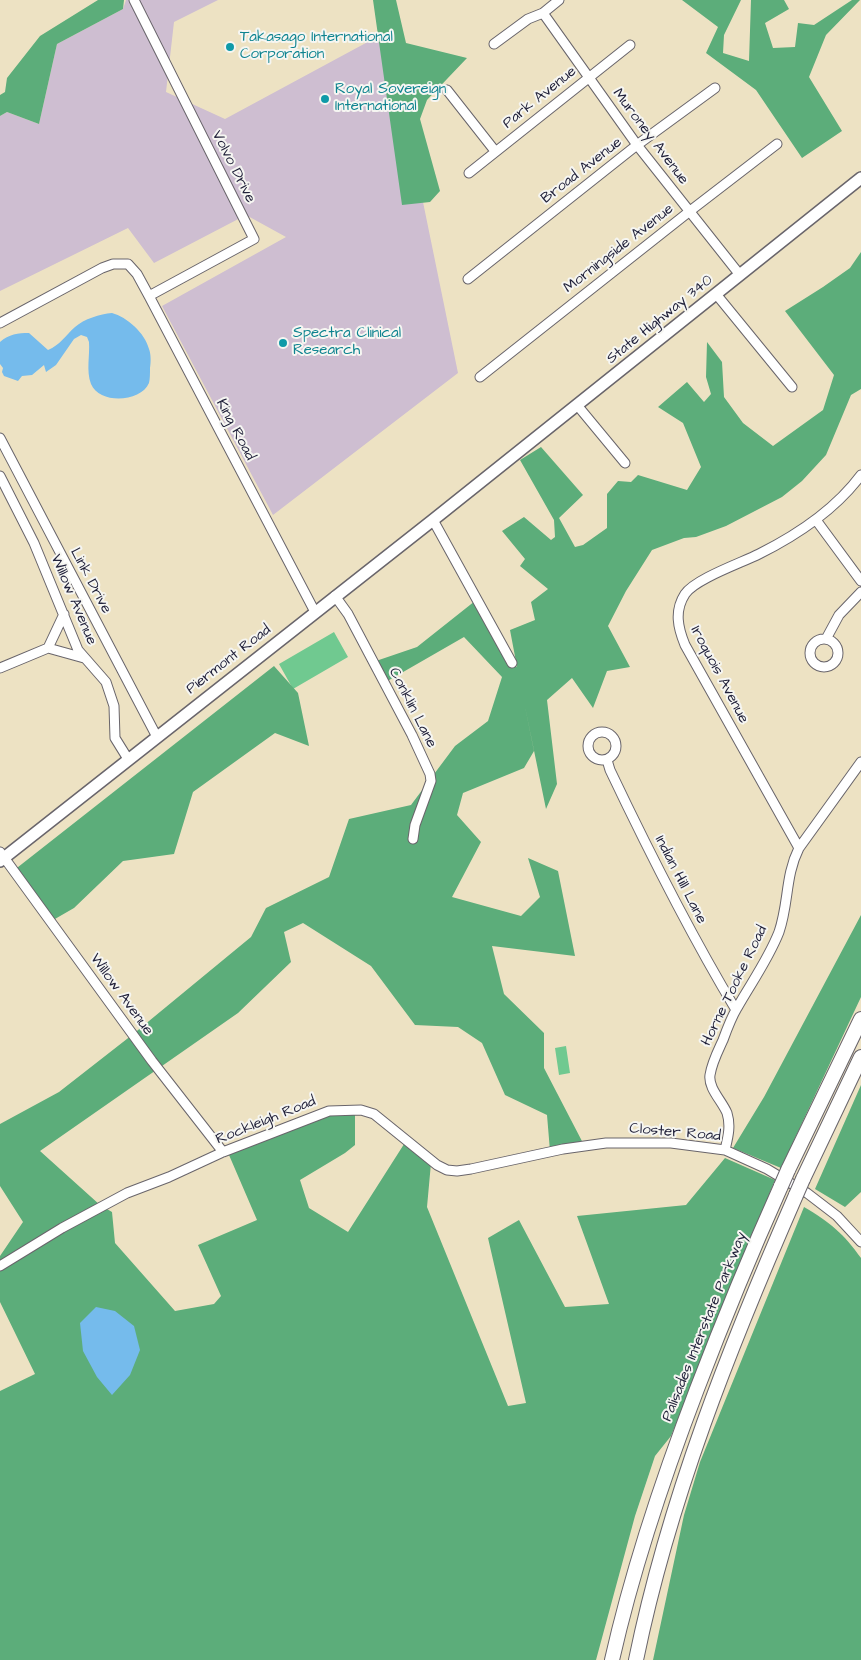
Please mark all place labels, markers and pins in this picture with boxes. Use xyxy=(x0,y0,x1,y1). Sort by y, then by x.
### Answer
place label: Takasago International Corporation xyxy=(240,29,393,64)
marker: Takasago International Corporation xyxy=(224,41,236,53)
place label: Royal Sovereign International xyxy=(335,81,446,116)
marker: Royal Sovereign International xyxy=(319,93,331,105)
place label: Spectra Clinical Research xyxy=(293,325,401,360)
marker: Spectra Clinical Research xyxy=(277,337,289,349)

